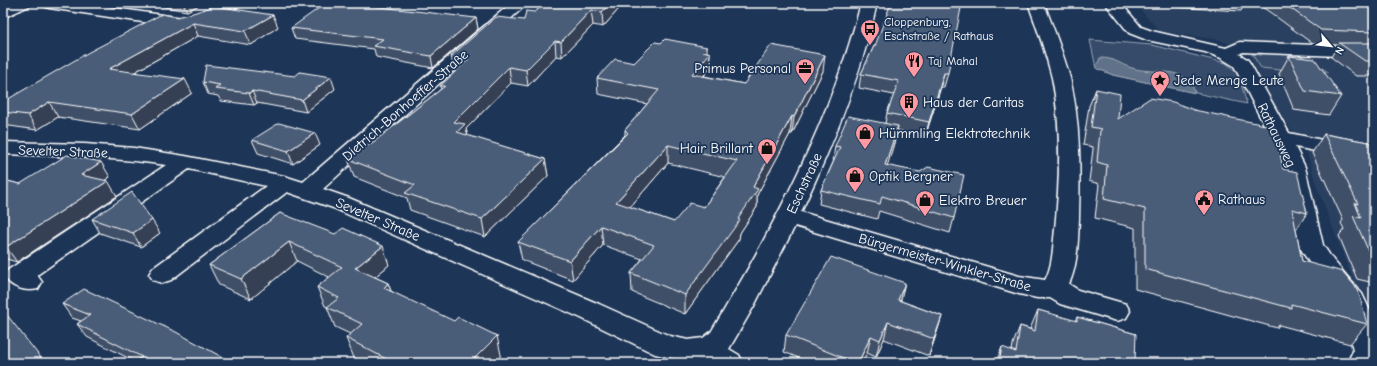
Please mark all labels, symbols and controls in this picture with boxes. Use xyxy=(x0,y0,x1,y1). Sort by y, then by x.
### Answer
place label: Cloppenburg, Eschstraße / Rathaus xyxy=(884,15,994,43)
bus stop icon: Cloppenburg, Eschstraße / Rathaus xyxy=(859,18,881,46)
north arrow xyxy=(1311,26,1351,66)
text: N xyxy=(1332,44,1347,57)
street label: Dietrich-Bonhoeffer-Straße xyxy=(339,46,472,165)
restaurant icon: Taj Mahal xyxy=(903,50,925,78)
place label: Taj Mahal xyxy=(928,54,978,68)
office icon: Primus Personal xyxy=(794,57,816,85)
place label: Primus Personal xyxy=(694,60,791,77)
place icon: Jede Menge Leute xyxy=(1149,69,1171,97)
place label: Jede Menge Leute xyxy=(1174,72,1284,89)
building icon: Haus der Caritas xyxy=(898,91,920,119)
place label: Haus der Caritas xyxy=(923,94,1024,111)
street label: Rathausweg xyxy=(1254,100,1299,170)
shop icon: Hümmling Elektrotechnik xyxy=(854,122,876,150)
place label: Hümmling Elektrotechnik xyxy=(879,125,1030,142)
shop icon: Hair Brillant xyxy=(756,137,778,165)
place label: Hair Brillant xyxy=(680,140,754,157)
street label: Sevelter Straße xyxy=(18,141,108,162)
street label: Eschstraße xyxy=(783,150,826,216)
shop icon: Optik Bergner xyxy=(844,165,866,193)
place label: Optik Bergner xyxy=(869,168,953,185)
public building icon: Rathaus xyxy=(1193,188,1215,216)
shop icon: Elektro Breuer xyxy=(914,189,936,217)
place label: Rathaus xyxy=(1218,191,1265,208)
place label: Elektro Breuer xyxy=(939,192,1027,209)
street label: Sevelter Straße xyxy=(333,194,422,245)
street label: Bürgermeister-Winkler-Straße xyxy=(857,230,1033,295)

